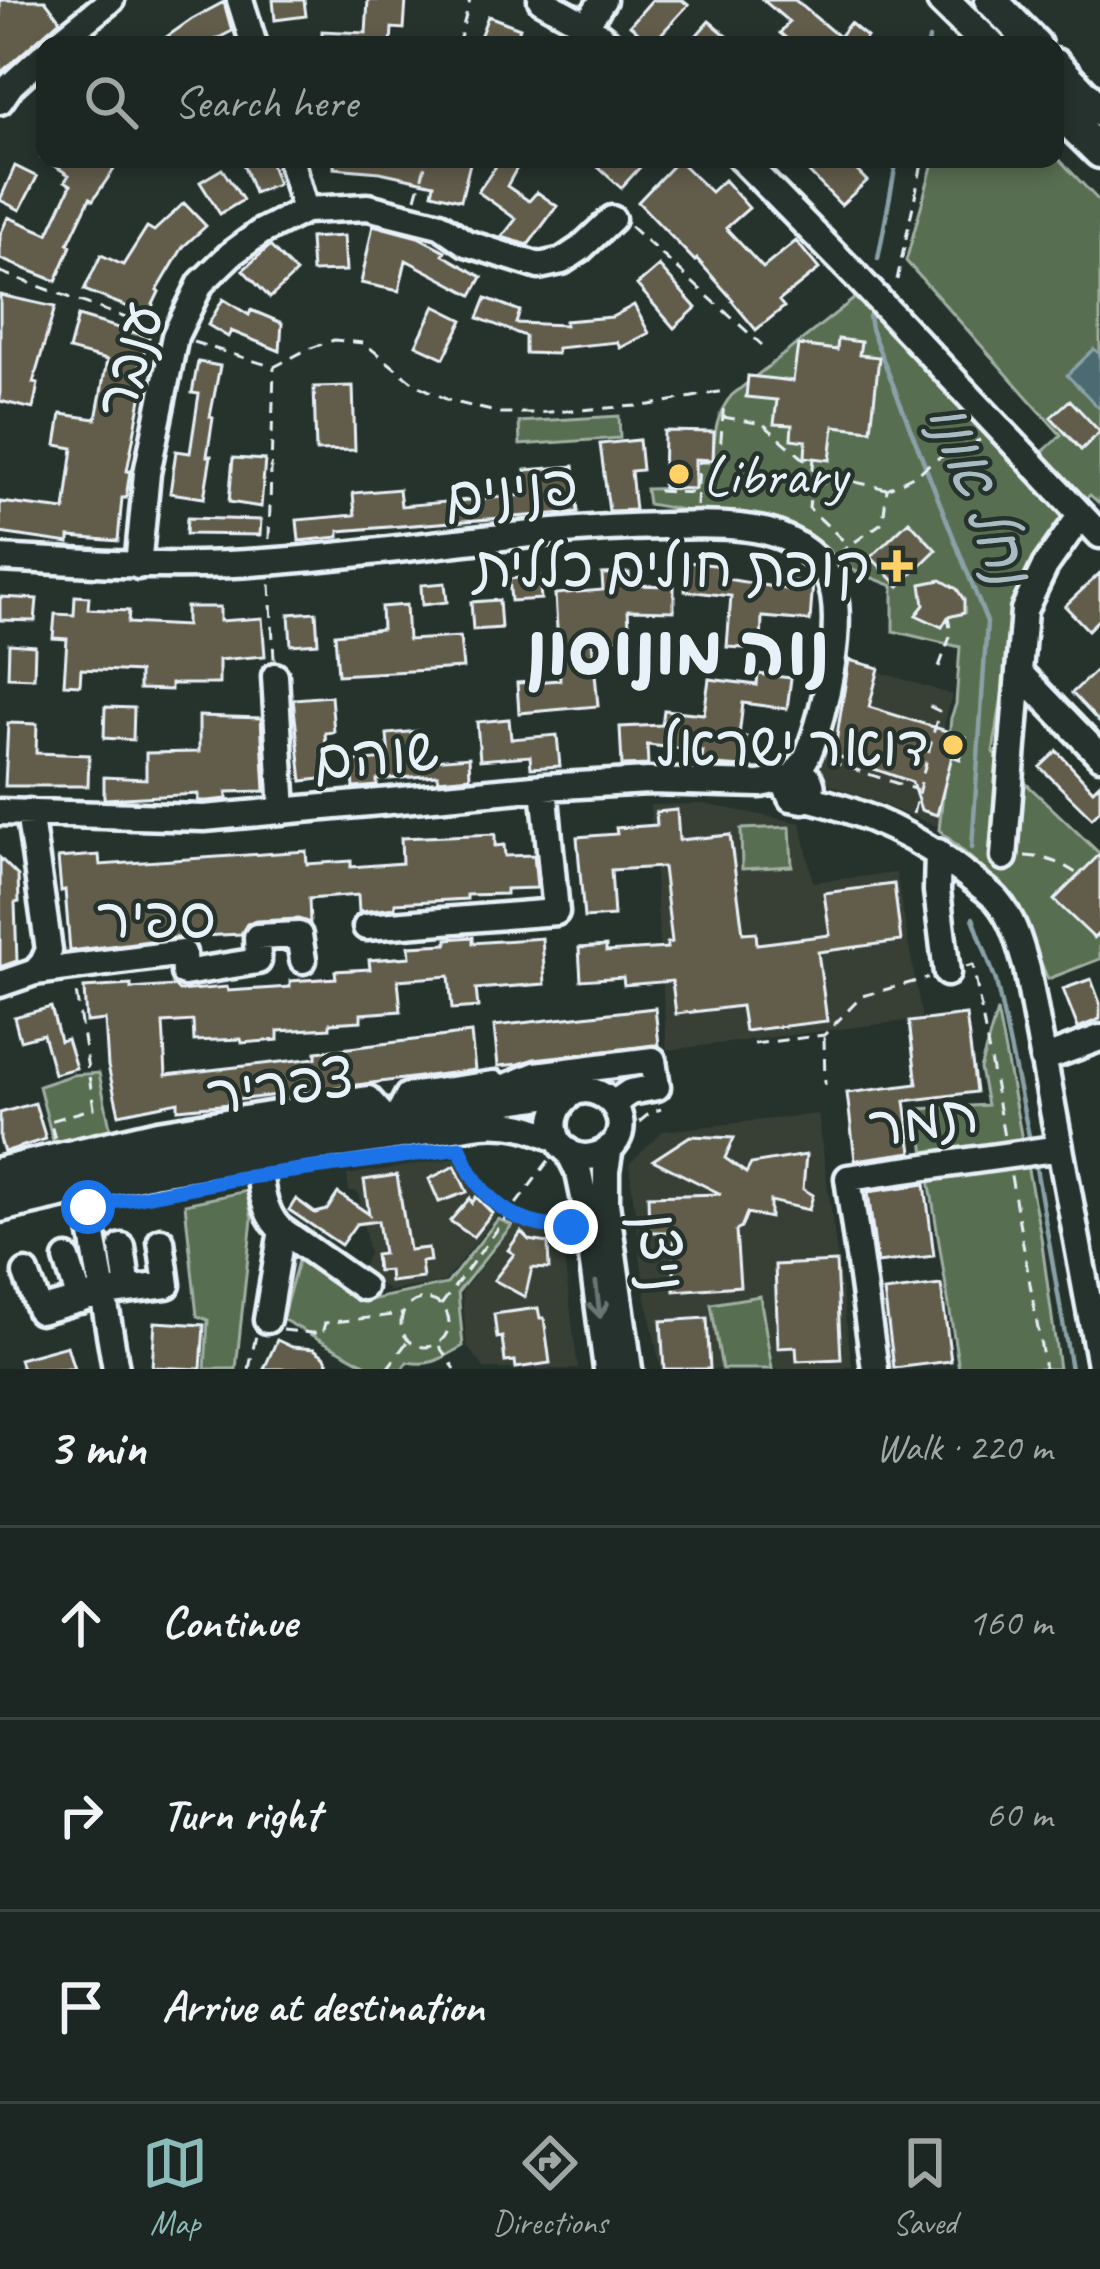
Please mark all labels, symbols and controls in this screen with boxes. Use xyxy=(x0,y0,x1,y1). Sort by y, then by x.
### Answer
search box xyxy=(36,36,1064,168)
icon: search xyxy=(78,69,144,135)
text: Search here xyxy=(174,74,357,131)
street label: ענבר xyxy=(78,294,180,426)
water label: נחל אונו xyxy=(911,392,1051,598)
place label: Library xyxy=(703,439,851,511)
street label: פנינים xyxy=(441,448,581,534)
marker: Library xyxy=(666,461,692,487)
place label: קופת חולים כללית xyxy=(471,531,870,603)
marker: קופת חולים כללית xyxy=(881,550,913,582)
district label: נוה מונוסון xyxy=(526,608,830,695)
place label: דואר ישראל xyxy=(656,710,929,782)
street label: שוהם xyxy=(310,714,442,796)
marker: דואר ישראל xyxy=(940,732,966,758)
street label: ספיר xyxy=(96,882,216,954)
street label: צפריר xyxy=(202,1040,359,1132)
street label: תמר xyxy=(863,1077,983,1163)
route start xyxy=(61,1180,115,1234)
route end xyxy=(544,1200,598,1254)
street label: ניצן xyxy=(620,1208,702,1296)
one-way arrow xyxy=(588,1280,610,1319)
text: 3 min xyxy=(48,1415,146,1479)
text: Walk · 220 m xyxy=(876,1423,1052,1472)
icon: ahead xyxy=(48,1590,114,1656)
text: Continue xyxy=(162,1594,296,1651)
text: 160 m xyxy=(968,1598,1052,1647)
icon: right xyxy=(48,1782,114,1848)
text: Turn right xyxy=(162,1786,320,1843)
text: 60 m xyxy=(986,1790,1052,1839)
icon: arrive xyxy=(48,1974,114,2040)
text: Arrive at destination xyxy=(162,1978,484,2035)
tab: Map xyxy=(142,2130,208,2244)
tab: Directions xyxy=(493,2130,607,2244)
tab: Saved xyxy=(892,2130,958,2244)

